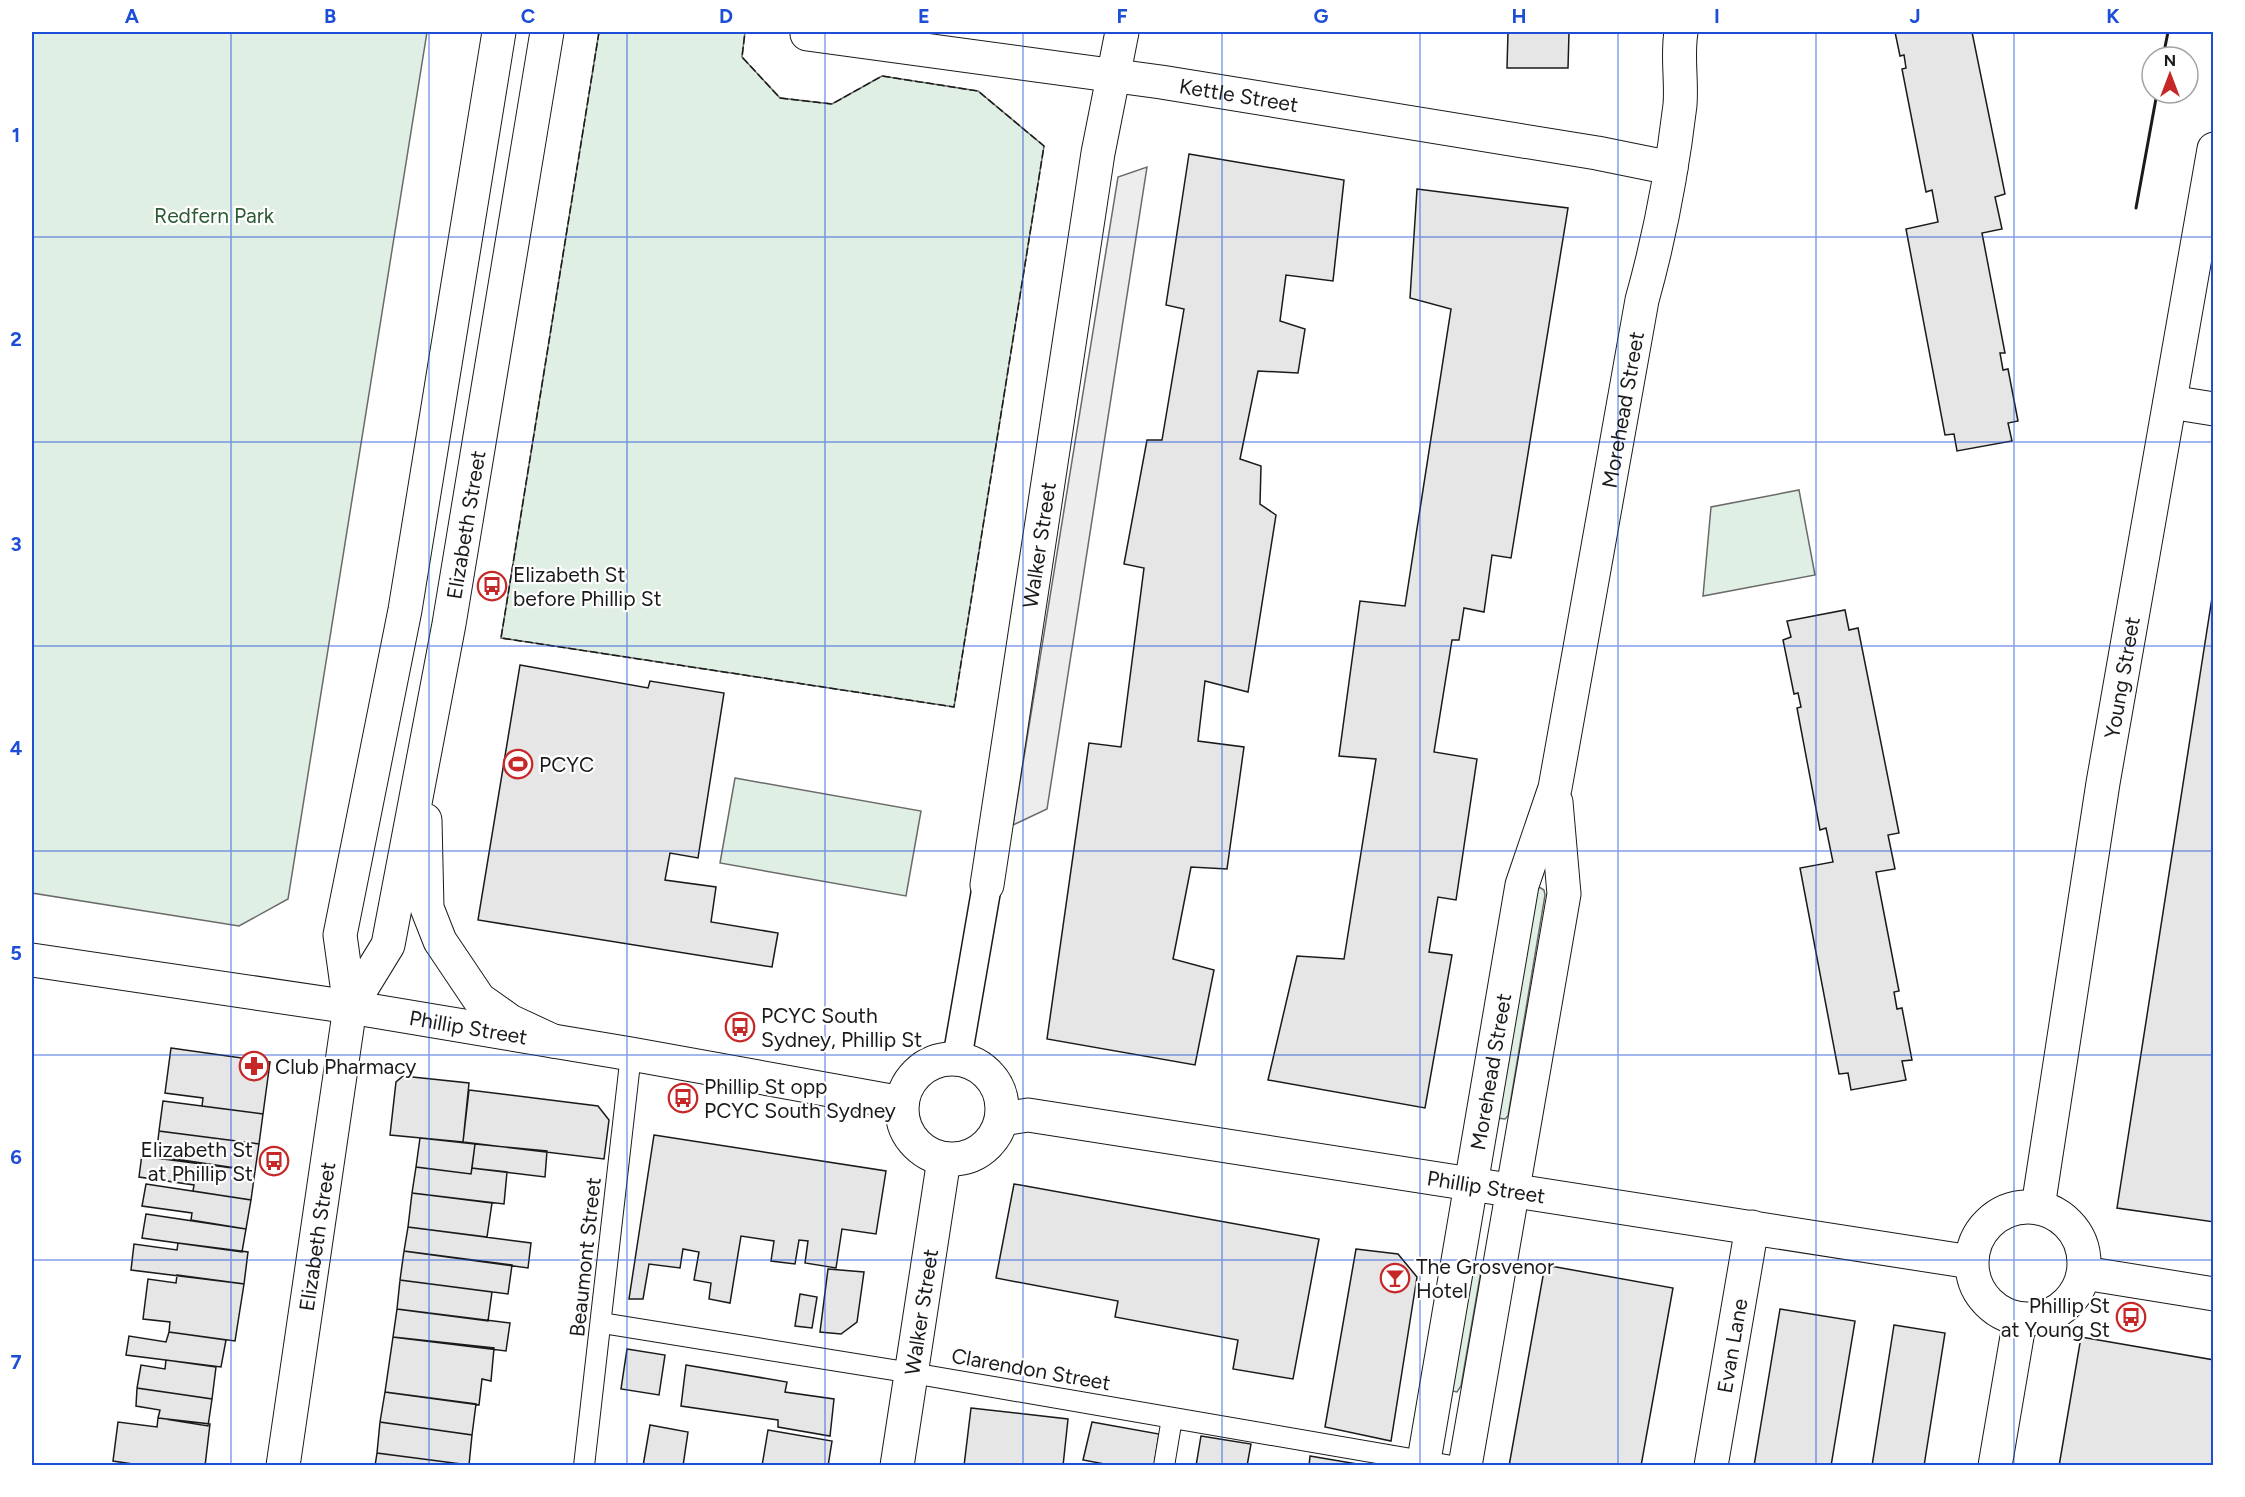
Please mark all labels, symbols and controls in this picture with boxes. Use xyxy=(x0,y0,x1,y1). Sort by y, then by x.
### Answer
text: A xyxy=(125,4,140,28)
text: B xyxy=(324,4,336,28)
text: C xyxy=(521,4,535,28)
text: D xyxy=(719,4,733,28)
text: E xyxy=(918,4,930,28)
text: F xyxy=(1116,4,1128,28)
text: G xyxy=(1314,4,1329,28)
text: H xyxy=(1512,4,1527,28)
text: I xyxy=(1714,4,1720,28)
text: J xyxy=(1909,4,1921,28)
text: K xyxy=(2106,4,2120,28)
north arrow xyxy=(2140,45,2200,105)
text: N xyxy=(2164,51,2176,70)
street label: Kettle Street xyxy=(1177,73,1300,117)
text: 1 xyxy=(12,123,20,147)
park label: Redfern Park xyxy=(154,203,275,228)
text: 2 xyxy=(10,327,22,351)
street label: Morehead Street xyxy=(1596,329,1649,490)
street label: Elizabeth Street xyxy=(441,449,490,601)
street label: Walker Street xyxy=(1017,480,1060,610)
text: 3 xyxy=(10,532,22,556)
place label: Elizabeth St before Phillip St xyxy=(513,562,662,611)
bus stop icon: Elizabeth St before Phillip St xyxy=(476,570,508,602)
street label: Young Street xyxy=(2099,615,2144,741)
text: 4 xyxy=(10,736,23,760)
sports icon: PCYC xyxy=(502,748,534,780)
place label: PCYC xyxy=(539,752,594,777)
text: 5 xyxy=(10,941,22,965)
street label: Morehead Street xyxy=(1465,991,1516,1152)
place label: PCYC South Sydney, Phillip St xyxy=(761,1003,922,1052)
street label: Phillip Street xyxy=(407,1005,529,1049)
bus stop icon: PCYC South Sydney, Phillip St xyxy=(724,1011,756,1043)
pharmacy icon: Club Pharmacy xyxy=(238,1050,270,1082)
place label: Club Pharmacy xyxy=(275,1054,416,1079)
place label: Phillip St opp PCYC South Sydney xyxy=(704,1074,896,1123)
bus stop icon: Phillip St opp PCYC South Sydney xyxy=(667,1082,699,1114)
place label: Elizabeth St at Phillip St xyxy=(141,1137,253,1186)
text: 6 xyxy=(10,1145,22,1169)
bus stop icon: Elizabeth St at Phillip St xyxy=(258,1145,290,1177)
street label: Elizabeth Street xyxy=(293,1160,340,1313)
street label: Phillip Street xyxy=(1425,1165,1547,1208)
street label: Beaumont Street xyxy=(564,1176,606,1338)
street label: Walker Street xyxy=(899,1247,943,1377)
place label: The Grosvenor Hotel xyxy=(1416,1254,1554,1303)
bar icon: The Grosvenor Hotel xyxy=(1379,1262,1411,1294)
place label: Phillip St at Young St xyxy=(2001,1293,2110,1342)
street label: Evan Lane xyxy=(1711,1297,1752,1395)
bus stop icon: Phillip St at Young St xyxy=(2115,1301,2147,1333)
street label: Clarendon Street xyxy=(950,1343,1112,1395)
text: 7 xyxy=(10,1350,22,1374)

